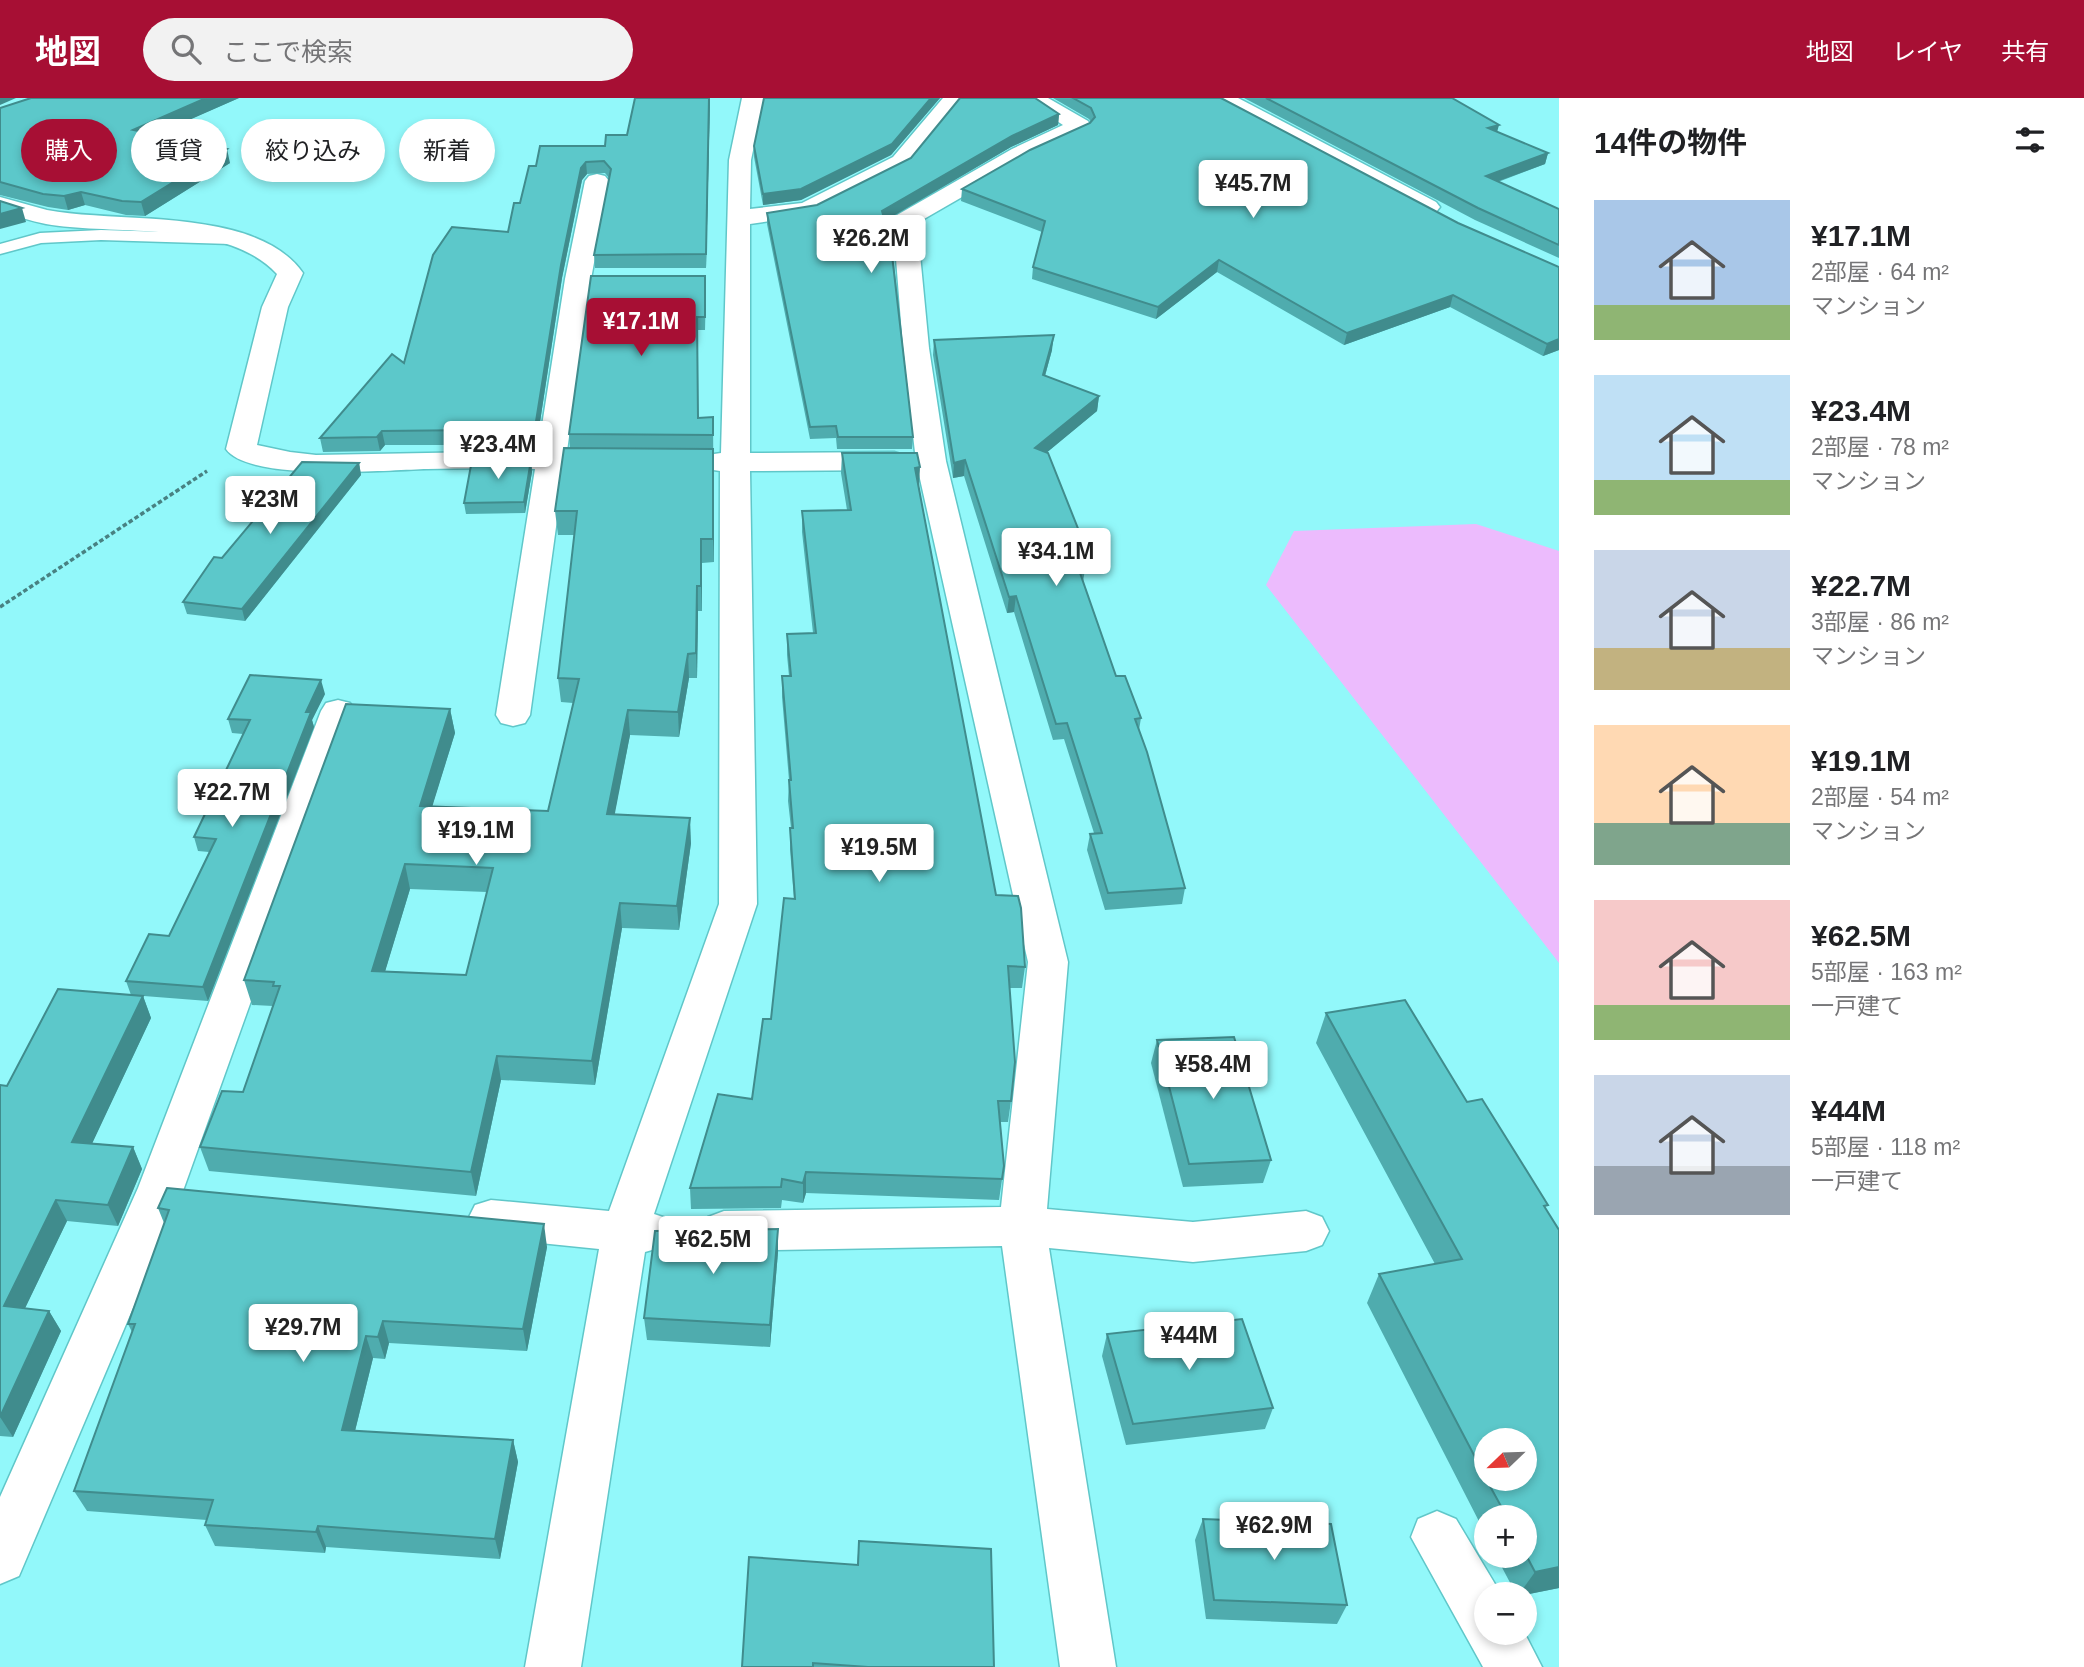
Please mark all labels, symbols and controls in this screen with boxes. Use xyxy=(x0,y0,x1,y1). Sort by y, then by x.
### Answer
search box xyxy=(143,18,633,81)
icon: search xyxy=(167,30,205,68)
text: 地図 xyxy=(35,33,101,70)
text: ここで検索 xyxy=(223,37,353,67)
text: 地図 xyxy=(1806,38,1854,65)
text: レイヤ xyxy=(1892,38,1963,65)
text: 共有 xyxy=(2001,38,2049,65)
chip: 購入 xyxy=(21,119,117,182)
chip: 賃貸 xyxy=(131,119,227,182)
chip: 絞り込み xyxy=(241,119,385,182)
chip: 新着 xyxy=(399,119,495,182)
icon: filters xyxy=(2011,121,2049,159)
text: 14件の物件 xyxy=(1594,126,1747,159)
pin: ¥45.7M xyxy=(1196,160,1310,220)
text: ¥45.7M xyxy=(1215,170,1291,196)
pin: ¥26.2M xyxy=(814,216,928,275)
text: ¥17.1M xyxy=(1811,219,1911,252)
text: ¥26.2M xyxy=(833,225,909,251)
icon: home xyxy=(1650,228,1734,312)
text: 2部屋 · 64 m² xyxy=(1811,259,1949,285)
text: マンション xyxy=(1811,293,1926,319)
pin: ¥17.1M xyxy=(584,299,698,358)
text: ¥17.1M xyxy=(603,308,679,334)
text: ¥23.4M xyxy=(1811,394,1911,427)
icon: home xyxy=(1650,403,1734,487)
pin: ¥23.4M xyxy=(441,422,555,481)
text: ¥23.4M xyxy=(460,431,536,457)
text: 2部屋 · 78 m² xyxy=(1811,434,1949,460)
text: マンション xyxy=(1811,468,1926,494)
pin: ¥23M xyxy=(229,476,311,536)
text: ¥23M xyxy=(241,486,299,512)
pin: ¥34.1M xyxy=(999,528,1113,588)
text: ¥34.1M xyxy=(1018,538,1094,564)
text: ¥22.7M xyxy=(1811,569,1911,602)
icon: home xyxy=(1650,578,1734,662)
text: 3部屋 · 86 m² xyxy=(1811,609,1949,635)
text: マンション xyxy=(1811,643,1926,669)
text: ¥19.1M xyxy=(1811,744,1911,777)
icon: home xyxy=(1650,753,1734,837)
pin: ¥22.7M xyxy=(175,770,289,829)
text: ¥22.7M xyxy=(194,779,270,805)
text: 2部屋 · 54 m² xyxy=(1811,784,1949,810)
pin: ¥19.1M xyxy=(419,808,533,867)
text: ¥19.1M xyxy=(438,817,514,843)
text: マンション xyxy=(1811,818,1926,844)
pin: ¥19.5M xyxy=(822,824,936,884)
text: ¥19.5M xyxy=(841,834,917,860)
text: ¥62.5M xyxy=(1811,919,1911,952)
icon: home xyxy=(1650,928,1734,1012)
text: 5部屋 · 163 m² xyxy=(1811,959,1962,985)
text: 一戸建て xyxy=(1811,993,1903,1019)
pin: ¥58.4M xyxy=(1156,1042,1270,1101)
text: ¥58.4M xyxy=(1175,1051,1251,1077)
text: ¥44M xyxy=(1811,1094,1886,1127)
icon: home xyxy=(1650,1103,1734,1187)
text: 5部屋 · 118 m² xyxy=(1811,1134,1960,1160)
text: 一戸建て xyxy=(1811,1168,1903,1194)
pin: ¥62.5M xyxy=(656,1216,770,1276)
text: ¥62.5M xyxy=(675,1226,751,1252)
pin: ¥29.7M xyxy=(246,1304,360,1364)
pin: ¥44M xyxy=(1148,1312,1230,1372)
text: ¥29.7M xyxy=(265,1314,341,1340)
text: ¥44M xyxy=(1160,1322,1218,1348)
north arrow xyxy=(1474,1428,1536,1491)
map controls xyxy=(1474,1428,1537,1645)
pin: ¥62.9M xyxy=(1217,1502,1331,1562)
button: + xyxy=(1474,1505,1537,1568)
text: ¥62.9M xyxy=(1236,1512,1312,1538)
button: − xyxy=(1474,1582,1537,1645)

